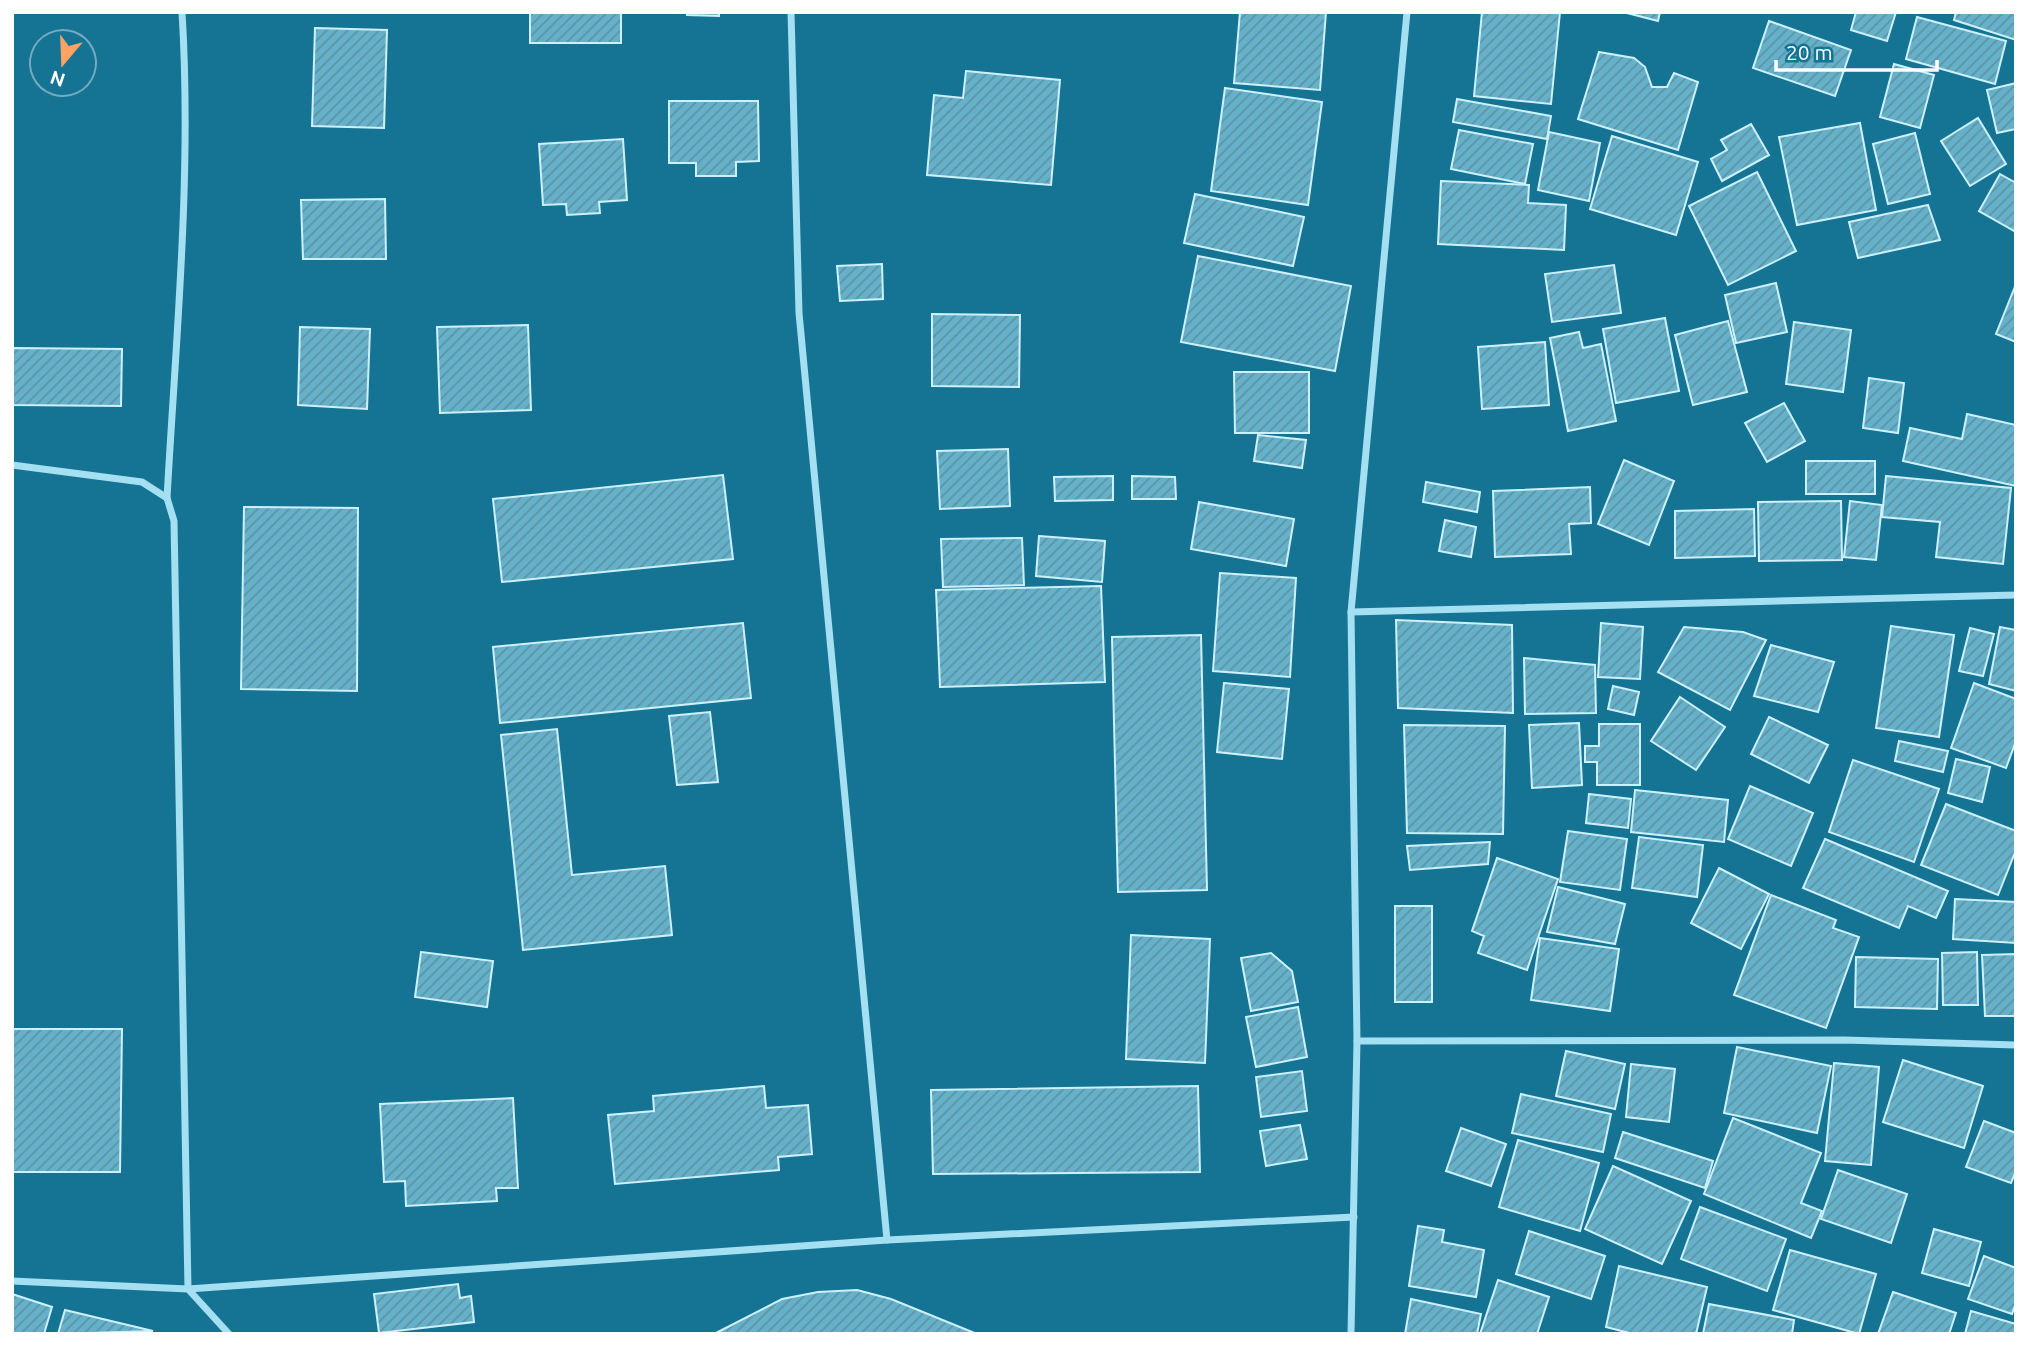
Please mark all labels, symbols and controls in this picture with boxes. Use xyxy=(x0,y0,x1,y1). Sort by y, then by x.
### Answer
north arrow xyxy=(28,28,98,98)
scale bar xyxy=(1776,28,1937,72)
text: 20 m xyxy=(1786,40,1833,64)
text: N xyxy=(47,66,68,92)

